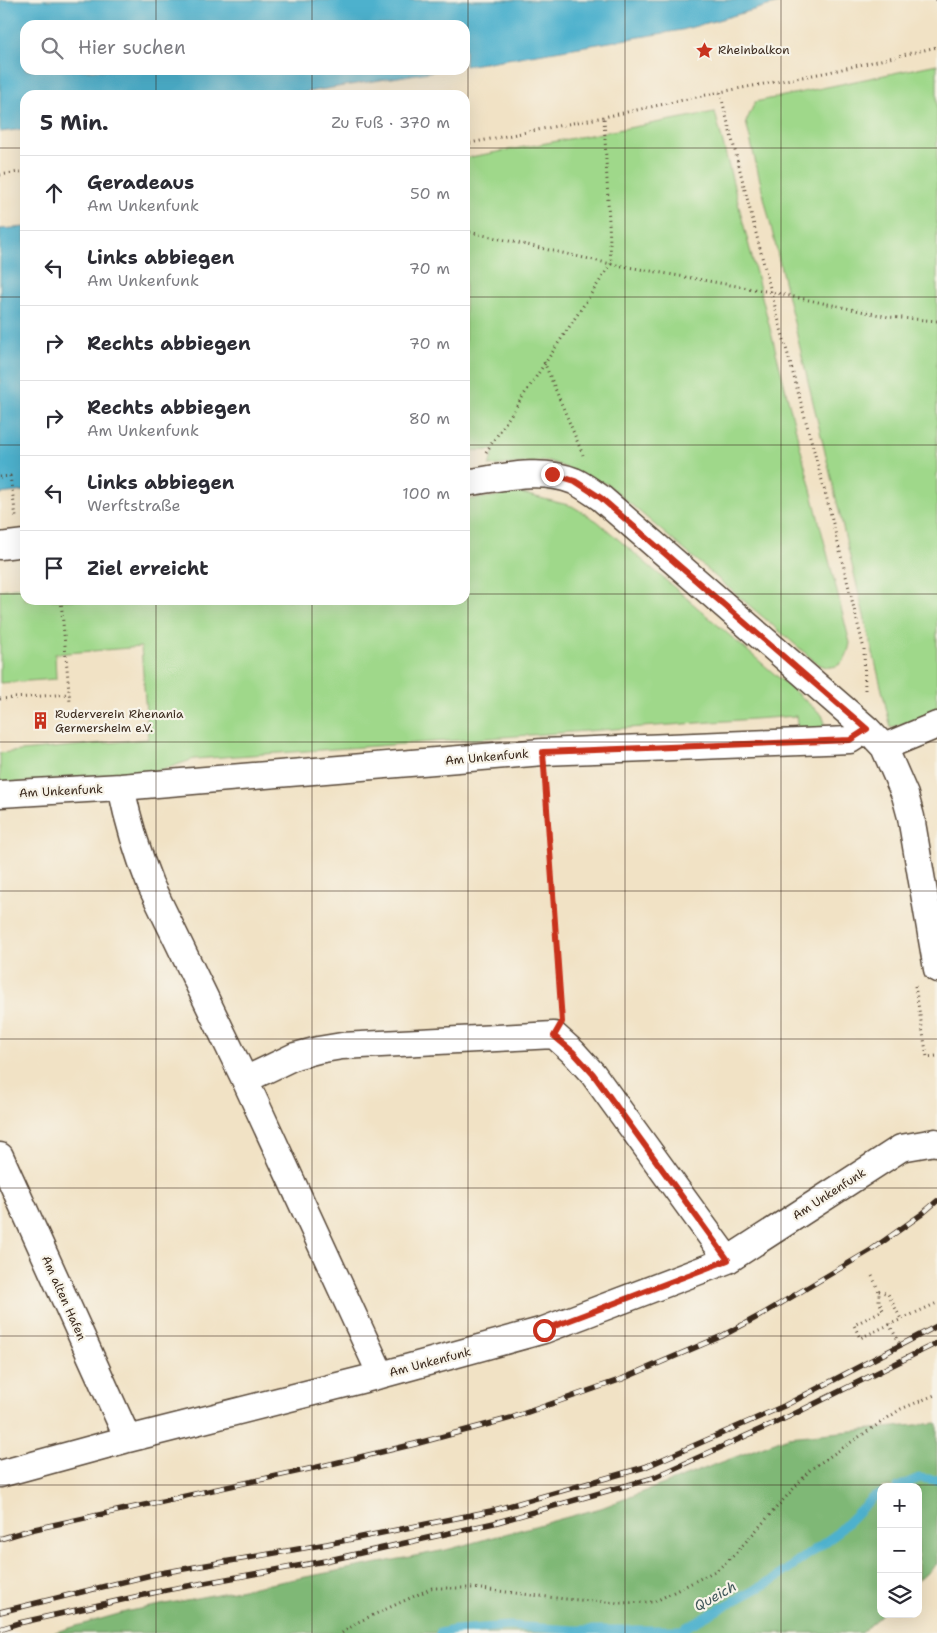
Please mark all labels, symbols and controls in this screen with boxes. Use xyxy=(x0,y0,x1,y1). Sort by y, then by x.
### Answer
search box xyxy=(20,20,470,75)
icon: search xyxy=(38,34,66,62)
text: Hier suchen xyxy=(78,35,186,60)
place icon: Rheinbalkon xyxy=(694,40,714,60)
place label: Rheinbalkon xyxy=(718,42,790,58)
text: 5 Min. xyxy=(40,109,109,137)
text: Zu Fuß · 370 m xyxy=(331,112,450,133)
text: Geradeaus xyxy=(87,170,194,195)
icon: ahead xyxy=(40,179,68,207)
text: 50 m xyxy=(410,183,450,204)
text: Am Unkenfunk xyxy=(87,195,199,216)
text: Links abbiegen xyxy=(87,245,234,270)
icon: left xyxy=(40,254,68,282)
text: 70 m xyxy=(409,258,450,279)
text: Am Unkenfunk xyxy=(87,270,199,291)
icon: right xyxy=(40,329,68,357)
text: Rechts abbiegen xyxy=(87,331,251,356)
text: 70 m xyxy=(409,333,450,354)
text: Rechts abbiegen xyxy=(87,395,251,420)
icon: right xyxy=(40,404,68,432)
text: 80 m xyxy=(409,408,450,429)
text: Am Unkenfunk xyxy=(87,420,199,441)
route end xyxy=(541,463,564,486)
text: Links abbiegen xyxy=(87,470,234,495)
icon: left xyxy=(40,479,68,507)
text: 100 m xyxy=(402,483,450,504)
text: Werftstraße xyxy=(87,495,181,516)
icon: arrive xyxy=(40,554,68,582)
text: Ziel erreicht xyxy=(87,556,208,581)
place label: Ruderverein Rhenania Germersheim e.V. xyxy=(55,706,184,736)
building icon: Ruderverein Rhenania Germersheim e.V. xyxy=(31,711,51,731)
street label: Am Unkenfunk xyxy=(444,745,530,769)
street label: Am Unkenfunk xyxy=(19,781,103,801)
street label: Am Unkenfunk xyxy=(789,1164,869,1224)
street label: Am alten Hafen xyxy=(38,1253,90,1343)
route start xyxy=(533,1319,556,1342)
street label: Am Unkenfunk xyxy=(387,1343,473,1381)
map controls xyxy=(877,1483,922,1618)
button: + xyxy=(877,1483,922,1528)
button: − xyxy=(877,1528,922,1573)
button: layers xyxy=(877,1573,922,1618)
water label: Queich xyxy=(691,1577,739,1615)

